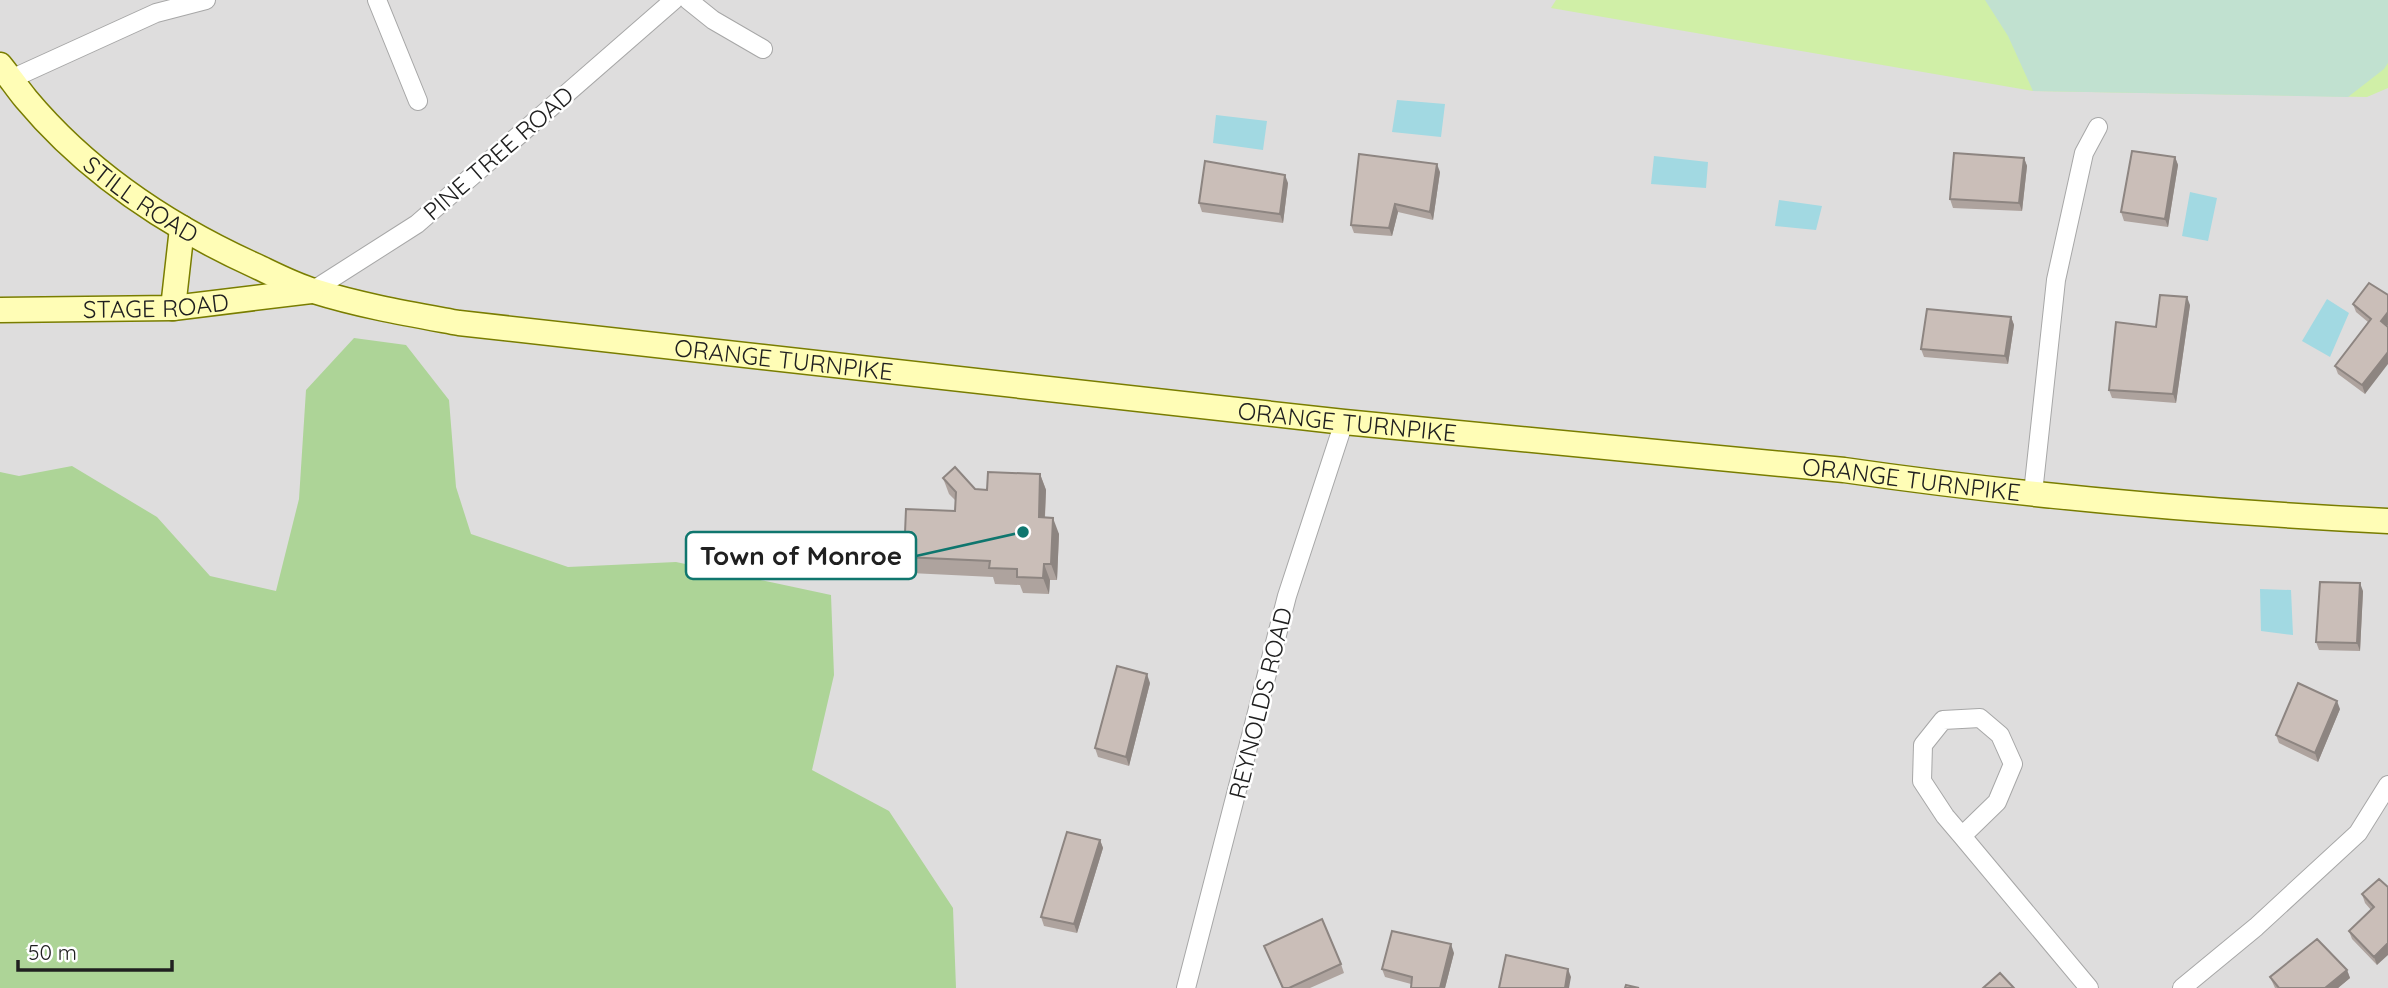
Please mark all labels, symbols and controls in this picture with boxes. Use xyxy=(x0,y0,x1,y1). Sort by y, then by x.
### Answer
street label: PINE TREE ROAD xyxy=(417,80,579,226)
street label: STILL ROAD xyxy=(77,149,204,249)
street label: STAGE ROAD xyxy=(83,286,230,324)
street label: ORANGE TURNPIKE xyxy=(673,332,895,386)
street label: ORANGE TURNPIKE xyxy=(1236,395,1458,448)
street label: ORANGE TURNPIKE xyxy=(1801,451,2022,507)
callout: Town of Monroe xyxy=(686,532,916,579)
text: Town of Monroe xyxy=(700,539,902,572)
street label: REYNOLDS ROAD xyxy=(1222,604,1298,802)
scale bar xyxy=(18,928,172,972)
text: 50 m xyxy=(28,939,77,965)

